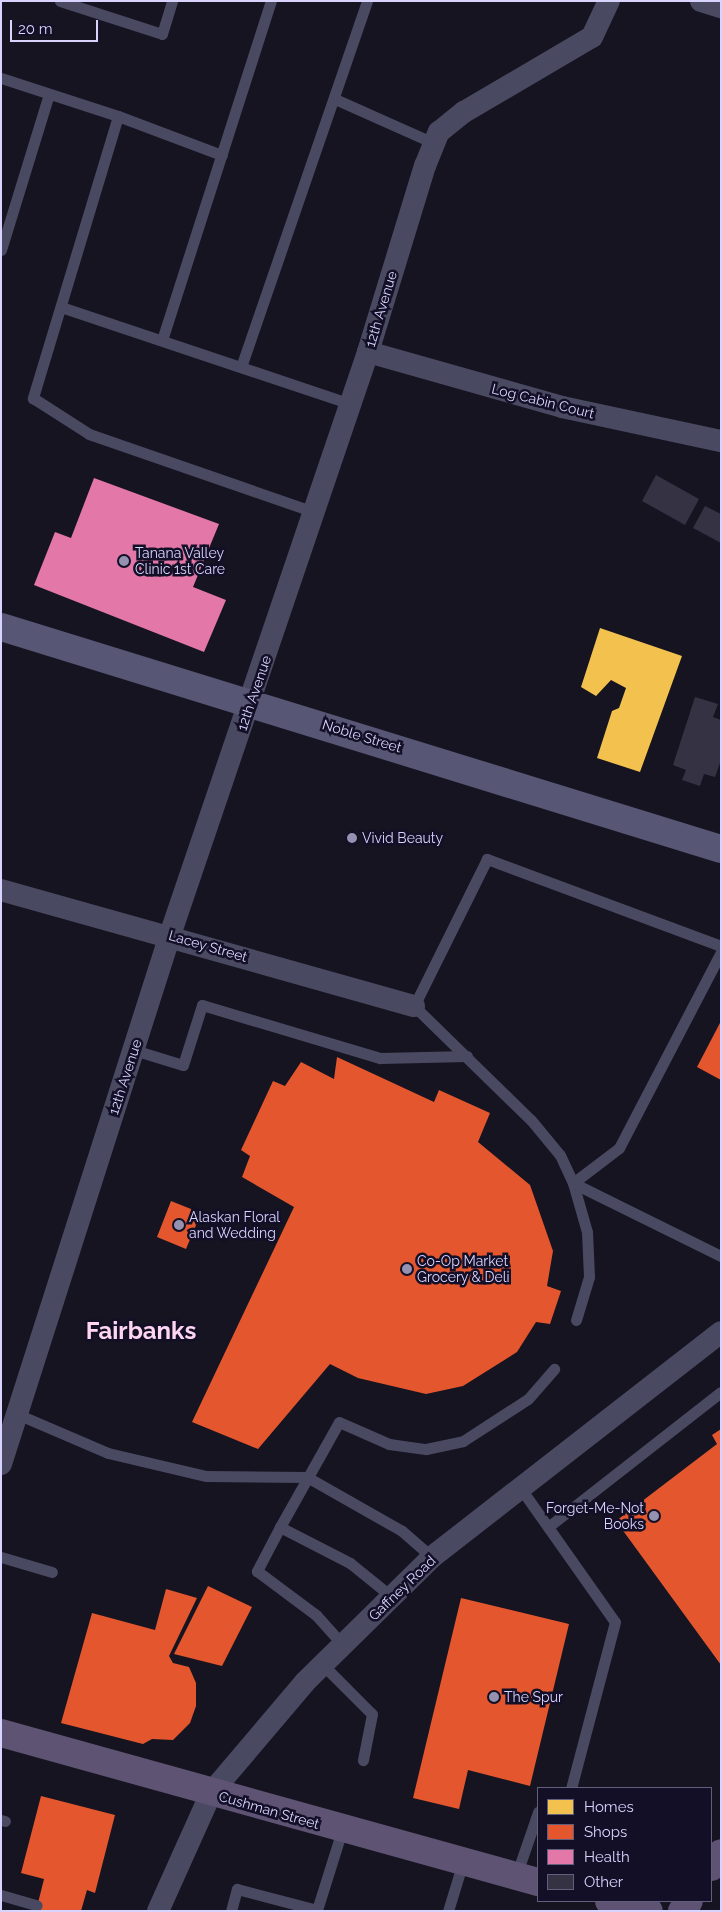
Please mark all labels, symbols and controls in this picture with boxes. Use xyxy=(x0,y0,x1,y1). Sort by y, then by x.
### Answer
scale bar xyxy=(12,10,100,42)
text: 20 m xyxy=(18,20,53,38)
street label: 12th Avenue xyxy=(361,269,401,349)
street label: Log Cabin Court xyxy=(490,380,596,422)
place label: Tanana Valley Clinic 1st Care xyxy=(135,545,225,578)
marker: Tanana Valley Clinic 1st Care xyxy=(117,554,131,568)
street label: 12th Avenue xyxy=(233,653,275,733)
street label: Noble Street xyxy=(320,716,404,756)
place label: Vivid Beauty xyxy=(362,830,443,846)
marker: Vivid Beauty xyxy=(346,832,358,844)
street label: Lacey Street xyxy=(167,927,249,965)
street label: 12th Avenue xyxy=(105,1037,145,1117)
place label: Alaskan Floral and Wedding xyxy=(189,1209,280,1242)
marker: Alaskan Floral and Wedding xyxy=(173,1219,185,1231)
place label: Co-Op Market Grocery & Deli xyxy=(417,1253,510,1285)
marker: Co-Op Market Grocery & Deli xyxy=(401,1263,413,1275)
district label: Fairbanks xyxy=(86,1317,196,1345)
place label: Forget-Me-Not Books xyxy=(546,1500,644,1532)
marker: Forget-Me-Not Books xyxy=(648,1510,660,1522)
street label: Gaffney Road xyxy=(365,1552,439,1624)
place label: The Spur xyxy=(504,1689,563,1705)
marker: The Spur xyxy=(488,1691,500,1703)
legend xyxy=(537,1787,712,1902)
street label: Cushman Street xyxy=(217,1788,321,1832)
text: Homes xyxy=(584,1798,634,1816)
text: Shops xyxy=(584,1823,627,1841)
text: Health xyxy=(584,1848,630,1866)
text: Other xyxy=(584,1873,623,1891)

